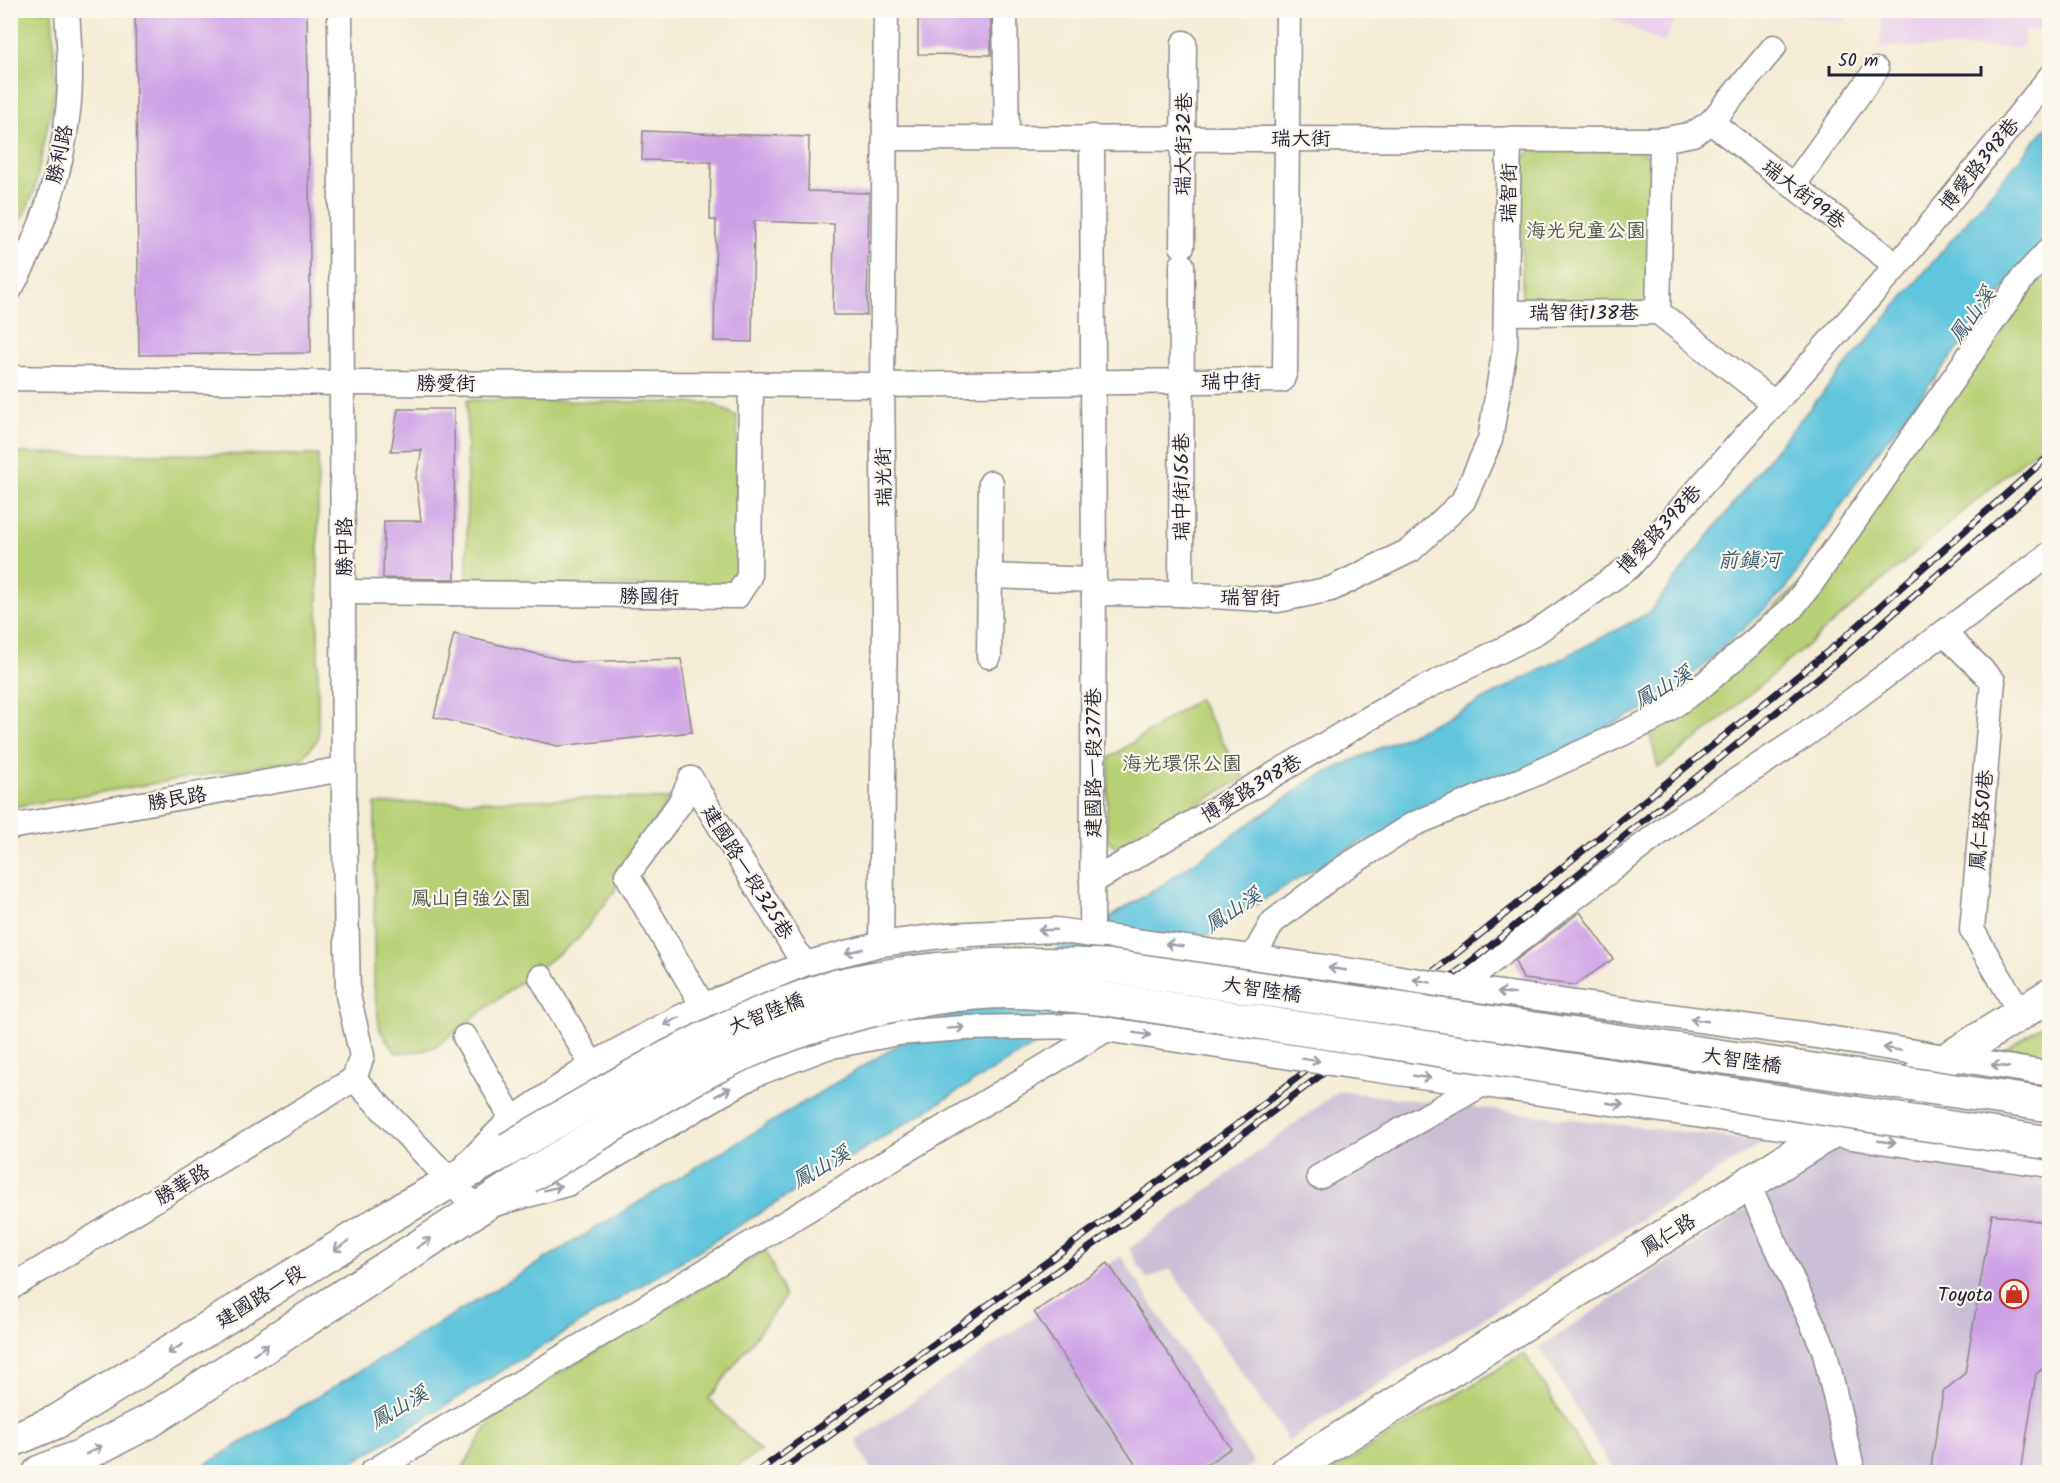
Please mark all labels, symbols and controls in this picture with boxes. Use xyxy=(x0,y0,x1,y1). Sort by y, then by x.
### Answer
scale bar xyxy=(1829,39,1980,77)
text: 50 m xyxy=(1838,47,1878,76)
street label: 瑞大街32巷 xyxy=(1168,91,1202,196)
street label: 博愛路398巷 xyxy=(1932,110,2029,219)
street label: 勝利路 xyxy=(39,121,83,187)
street label: 瑞大街 xyxy=(1271,124,1331,156)
street label: 瑞大街99巷 xyxy=(1754,152,1853,239)
street label: 瑞智街 xyxy=(1493,163,1527,223)
park label: 海光兒童公園 xyxy=(1526,216,1646,248)
water label: 鳳山溪 xyxy=(1941,280,2006,352)
street label: 瑞智街138巷 xyxy=(1529,298,1640,330)
street label: 瑞中街 xyxy=(1201,367,1261,399)
street label: 勝愛街 xyxy=(416,369,476,401)
street label: 瑞中街156巷 xyxy=(1167,432,1199,541)
street label: 瑞光街 xyxy=(868,447,902,507)
street label: 博愛路398巷 xyxy=(1610,477,1711,583)
street label: 勝中路 xyxy=(330,516,362,577)
water label: 前鎮河 xyxy=(1718,545,1783,578)
street label: 勝國街 xyxy=(619,581,679,615)
street label: 瑞智街 xyxy=(1220,582,1280,616)
water label: 鳳山溪 xyxy=(1627,658,1700,719)
street label: 建國路一段377巷 xyxy=(1079,687,1111,838)
street label: 博愛路398巷 xyxy=(1195,746,1310,833)
park label: 海光環保公園 xyxy=(1122,749,1242,781)
street label: 鳳仁路50巷 xyxy=(1963,768,2003,872)
street label: 勝民路 xyxy=(145,779,211,821)
street label: 建國路一段325巷 xyxy=(692,799,801,948)
water label: 鳳山溪 xyxy=(1198,880,1270,943)
park label: 鳳山自強公園 xyxy=(411,884,531,916)
one-way arrow xyxy=(1038,924,1058,936)
one-way arrow xyxy=(1165,940,1184,951)
one-way arrow xyxy=(845,946,864,958)
one-way arrow xyxy=(1327,963,1347,974)
street label: 大智陸橋 xyxy=(1220,970,1304,1012)
one-way arrow xyxy=(1413,976,1432,987)
street label: 大智陸橋 xyxy=(724,985,810,1045)
one-way arrow xyxy=(1497,988,1516,999)
one-way arrow xyxy=(1690,1015,1709,1026)
one-way arrow xyxy=(664,1016,682,1027)
one-way arrow xyxy=(946,1022,966,1033)
one-way arrow xyxy=(1131,1029,1151,1040)
street label: 大智陸橋 xyxy=(1700,1041,1784,1083)
one-way arrow xyxy=(1883,1043,1902,1054)
one-way arrow xyxy=(1301,1055,1320,1066)
one-way arrow xyxy=(1990,1061,2010,1072)
one-way arrow xyxy=(1411,1072,1431,1083)
one-way arrow xyxy=(714,1086,731,1098)
one-way arrow xyxy=(1604,1098,1624,1109)
one-way arrow xyxy=(1877,1136,1897,1147)
water label: 鳳山溪 xyxy=(785,1138,858,1199)
street label: 勝華路 xyxy=(149,1156,218,1215)
one-way arrow xyxy=(544,1181,563,1193)
street label: 鳳仁路 xyxy=(1635,1206,1704,1265)
one-way arrow xyxy=(416,1236,433,1249)
one-way arrow xyxy=(333,1241,350,1253)
street label: 建國路一段 xyxy=(210,1258,312,1338)
shop icon: Toyota xyxy=(1998,1278,2030,1310)
place label: Toyota xyxy=(1938,1280,1993,1312)
one-way arrow xyxy=(167,1343,184,1355)
one-way arrow xyxy=(252,1343,269,1355)
water label: 鳳山溪 xyxy=(363,1378,436,1439)
one-way arrow xyxy=(85,1444,103,1455)

